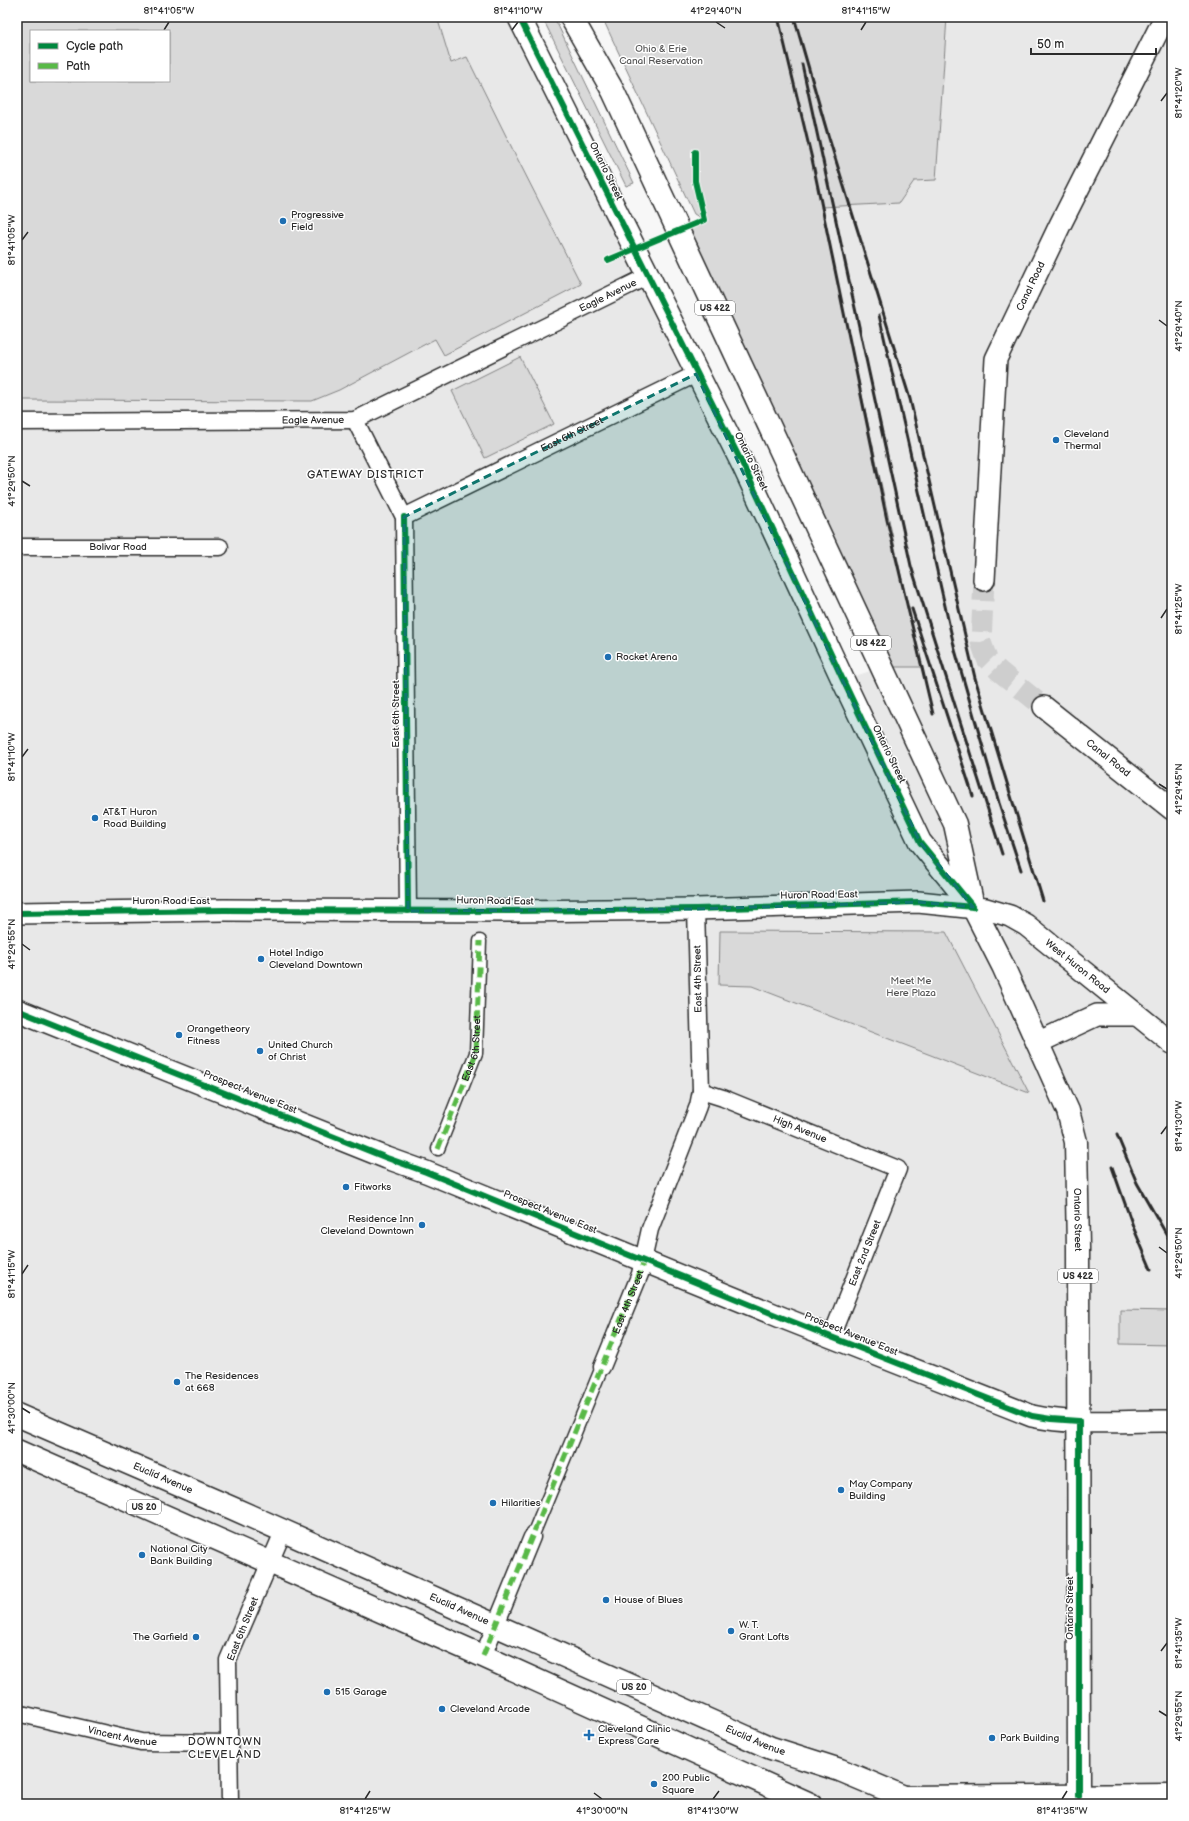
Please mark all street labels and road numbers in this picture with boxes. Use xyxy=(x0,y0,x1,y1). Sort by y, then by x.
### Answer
street label: Ontario Street xyxy=(587,140,625,202)
street label: Canal Road xyxy=(1014,259,1048,313)
street label: Eagle Avenue xyxy=(577,276,639,315)
road number: US 422 xyxy=(695,301,735,315)
street label: Eagle Avenue xyxy=(282,414,344,426)
street label: East 6th Street xyxy=(539,414,605,455)
street label: Ontario Street xyxy=(732,430,770,492)
street label: Bolivar Road xyxy=(89,541,147,553)
road number: US 422 xyxy=(851,636,891,650)
street label: East 6th Street xyxy=(390,680,402,748)
street label: Ontario Street xyxy=(870,723,908,785)
street label: Canal Road xyxy=(1084,737,1133,780)
street label: Huron Road East xyxy=(780,888,858,902)
street label: Huron Road East xyxy=(456,894,534,908)
street label: Huron Road East xyxy=(132,895,210,907)
street label: West Huron Road xyxy=(1043,937,1112,996)
street label: East 4th Street xyxy=(691,945,705,1013)
street label: East 6th Street xyxy=(459,1015,483,1083)
street label: Prospect Avenue East xyxy=(202,1068,298,1116)
street label: High Avenue xyxy=(771,1113,829,1146)
street label: Prospect Avenue East xyxy=(502,1188,598,1236)
street label: Ontario Street xyxy=(1071,1188,1084,1251)
street label: East 2nd Street xyxy=(846,1218,884,1288)
street label: East 4th Street xyxy=(610,1269,647,1336)
road number: US 422 xyxy=(1058,1269,1098,1283)
street label: Prospect Avenue East xyxy=(803,1310,899,1358)
street label: Euclid Avenue xyxy=(131,1460,195,1496)
road number: US 20 xyxy=(127,1500,161,1514)
street label: Ontario Street xyxy=(1064,1576,1076,1640)
street label: Euclid Avenue xyxy=(428,1591,491,1628)
street label: East 6th Street xyxy=(225,1595,261,1663)
road number: US 20 xyxy=(617,1680,651,1694)
street label: Euclid Avenue xyxy=(724,1723,787,1758)
street label: Vincent Avenue xyxy=(86,1724,157,1748)

